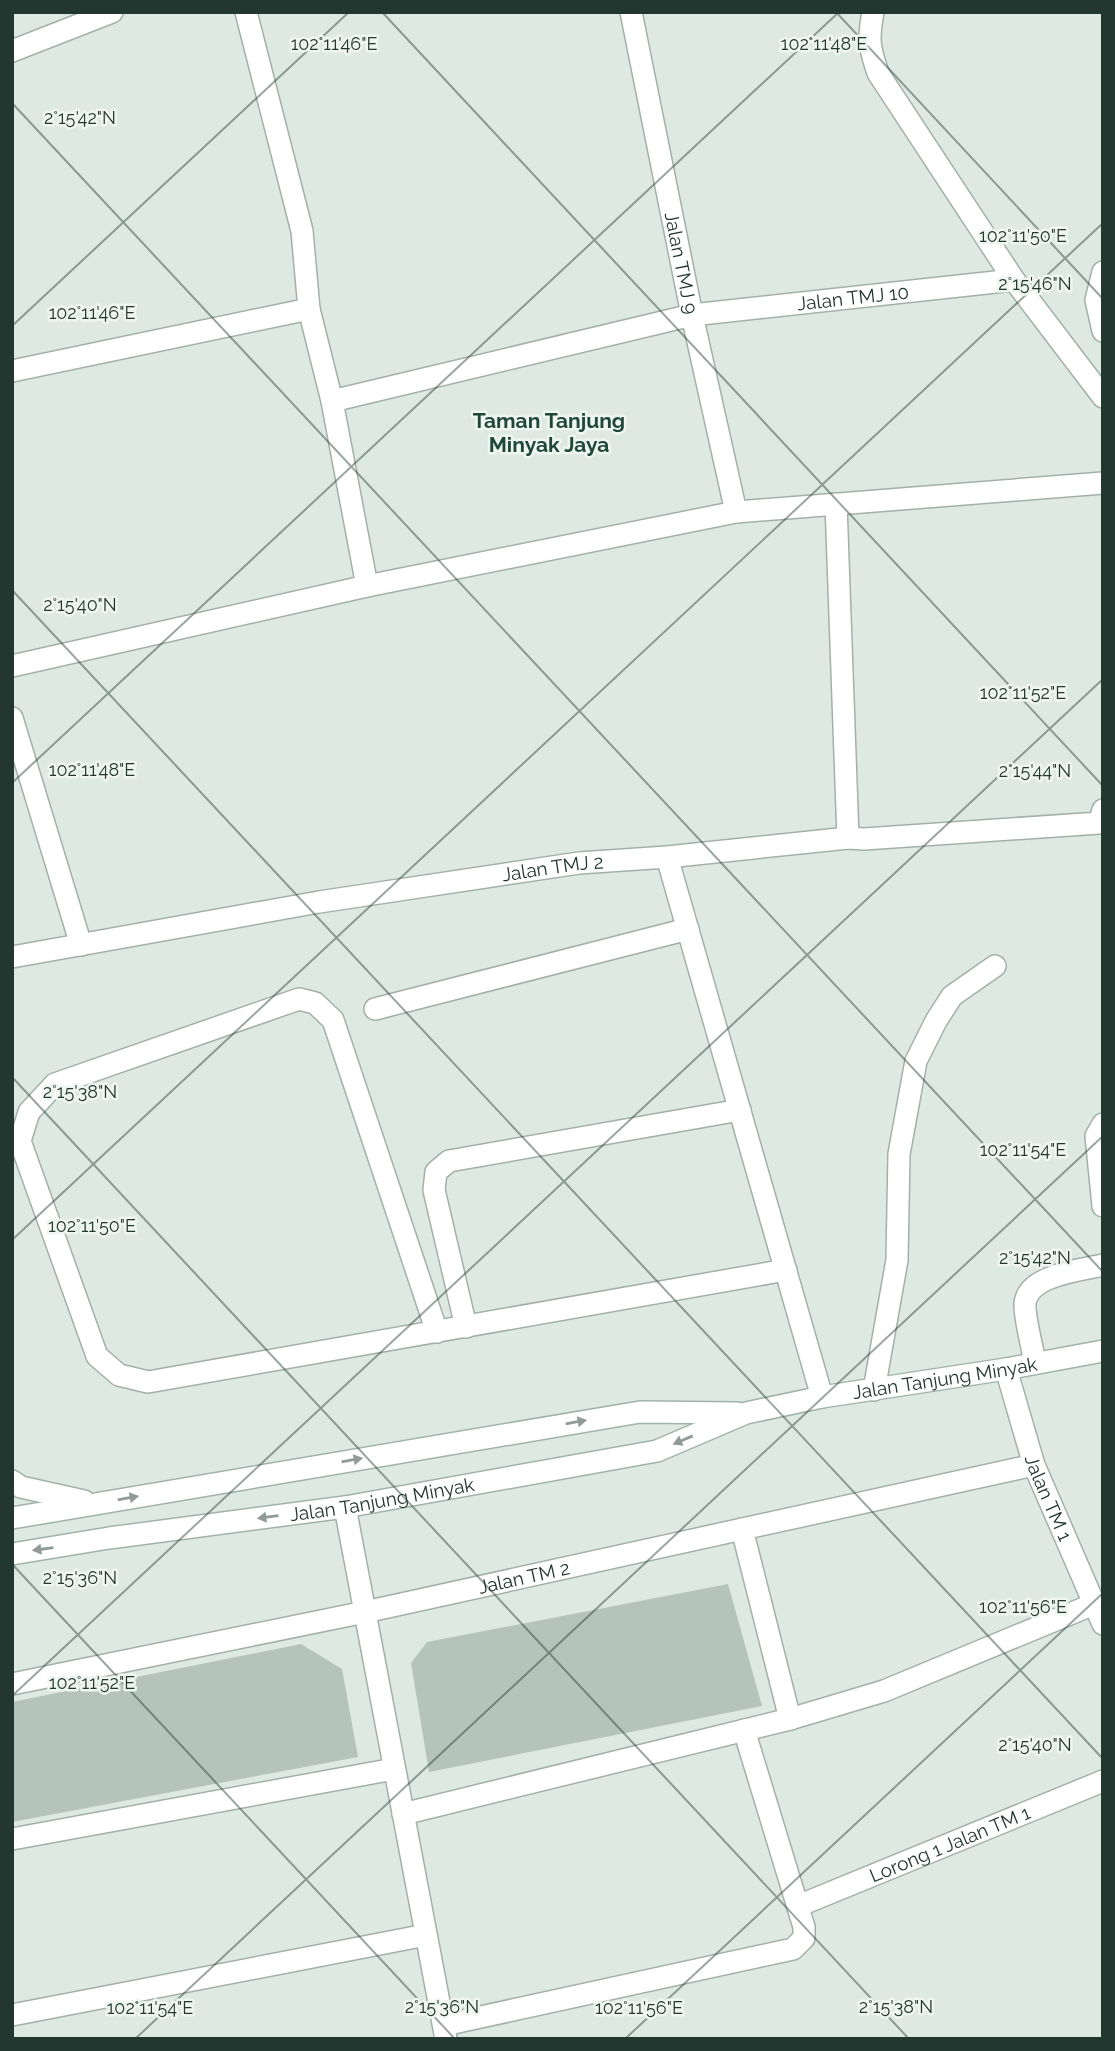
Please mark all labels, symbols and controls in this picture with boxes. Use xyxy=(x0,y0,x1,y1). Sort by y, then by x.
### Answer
text: 102°11'46"E xyxy=(291,33,377,54)
text: 102°11'48"E xyxy=(781,33,867,54)
text: 2°15'42"N xyxy=(44,107,116,128)
street label: Jalan TMJ 9 xyxy=(661,210,703,316)
text: 102°11'50"E xyxy=(979,225,1067,246)
text: 2°15'46"N xyxy=(998,273,1072,294)
street label: Jalan TMJ 10 xyxy=(796,281,910,315)
text: 102°11'46"E xyxy=(49,302,135,323)
district label: Taman Tanjung Minyak Jaya xyxy=(473,408,625,457)
text: 2°15'40"N xyxy=(43,594,117,615)
text: 102°11'52"E xyxy=(980,682,1066,703)
text: 102°11'48"E xyxy=(49,759,135,780)
text: 2°15'44"N xyxy=(999,760,1071,781)
street label: Jalan TMJ 2 xyxy=(500,850,604,885)
text: 2°15'38"N xyxy=(43,1081,117,1102)
text: 102°11'54"E xyxy=(980,1139,1066,1160)
text: 102°11'50"E xyxy=(48,1215,136,1236)
text: 2°15'42"N xyxy=(999,1247,1071,1268)
street label: Jalan Tanjung Minyak xyxy=(851,1352,1039,1403)
one-way arrow xyxy=(565,1416,587,1427)
one-way arrow xyxy=(673,1434,694,1445)
street label: Jalan TM 1 xyxy=(1021,1453,1077,1544)
one-way arrow xyxy=(341,1454,363,1465)
street label: Jalan Tanjung Minyak xyxy=(288,1473,476,1525)
one-way arrow xyxy=(117,1492,139,1503)
one-way arrow xyxy=(257,1512,279,1523)
one-way arrow xyxy=(32,1544,54,1555)
street label: Jalan TM 2 xyxy=(476,1556,572,1598)
text: 2°15'36"N xyxy=(43,1567,117,1588)
text: 102°11'56"E xyxy=(979,1596,1067,1617)
text: 102°11'52"E xyxy=(49,1672,135,1693)
text: 2°15'40"N xyxy=(998,1734,1072,1755)
street label: Lorong 1 Jalan TM 1 xyxy=(866,1801,1033,1887)
text: 2°15'36"N xyxy=(405,1996,479,2017)
text: 2°15'38"N xyxy=(859,1996,933,2017)
text: 102°11'54"E xyxy=(107,1997,193,2018)
text: 102°11'56"E xyxy=(595,1997,683,2018)

